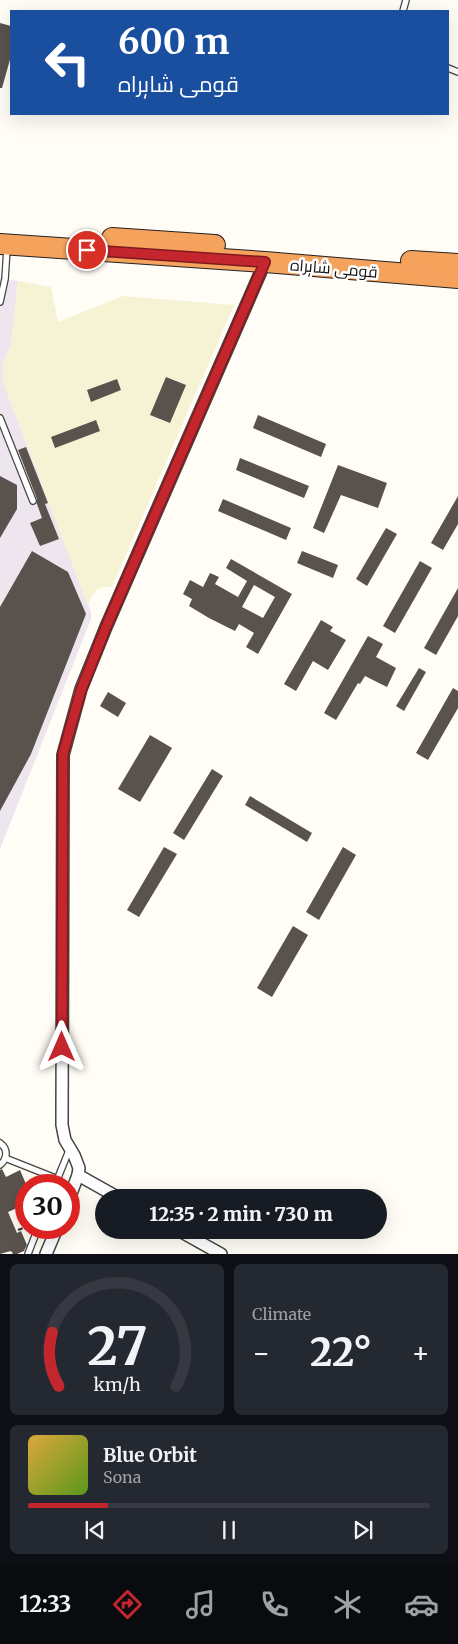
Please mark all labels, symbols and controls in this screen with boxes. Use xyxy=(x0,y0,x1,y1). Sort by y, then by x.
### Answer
text: 600 m xyxy=(118,20,229,64)
icon: left xyxy=(35,30,100,95)
text: قومی شاہراہ xyxy=(118,70,239,98)
pin xyxy=(66,229,108,271)
icon: arrive xyxy=(73,236,101,264)
street label: قومی شاہراہ xyxy=(289,254,379,283)
position arrow xyxy=(35,1020,87,1072)
speed limit sign: 30 xyxy=(15,1174,80,1239)
text: 12:35 · 2 min · 730 m xyxy=(149,1202,333,1226)
text: Climate xyxy=(252,1304,311,1324)
text: 27 xyxy=(87,1314,147,1379)
text: 22° xyxy=(310,1329,372,1376)
text: − xyxy=(252,1335,271,1371)
text: + xyxy=(411,1335,430,1371)
text: km/h xyxy=(93,1373,141,1396)
text: Blue Orbit xyxy=(103,1443,197,1467)
text: Sona xyxy=(103,1467,141,1487)
icon: previous xyxy=(81,1516,109,1544)
icon: pause xyxy=(215,1516,243,1544)
icon: next xyxy=(349,1516,377,1544)
icon: directions xyxy=(110,1587,145,1622)
icon: music xyxy=(183,1587,218,1622)
icon: phone xyxy=(257,1587,292,1622)
icon: climate xyxy=(330,1587,365,1622)
icon: car xyxy=(404,1587,439,1622)
text: 12:33 xyxy=(19,1590,71,1618)

